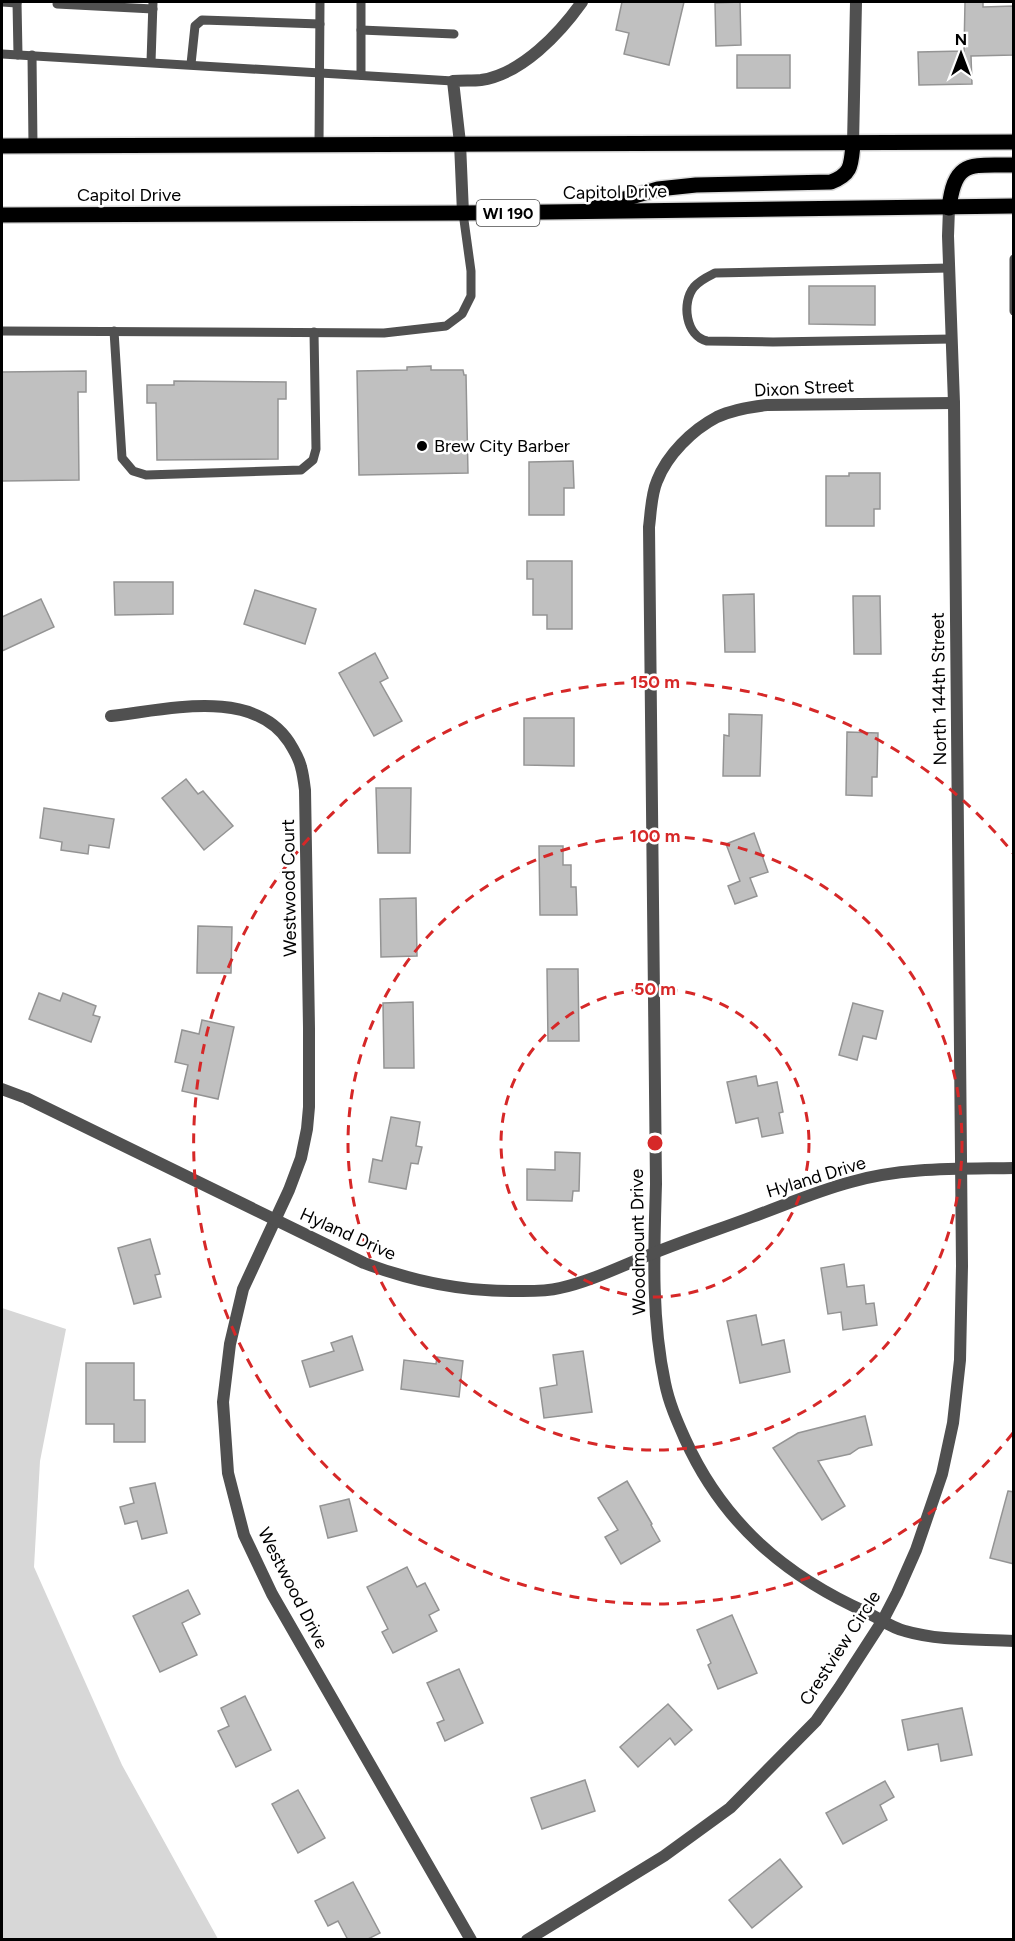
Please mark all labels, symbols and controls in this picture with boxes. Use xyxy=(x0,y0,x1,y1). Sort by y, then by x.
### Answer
north arrow xyxy=(931,24,991,84)
text: N xyxy=(955,30,967,49)
street label: Capitol Drive xyxy=(563,180,667,204)
street label: Capitol Drive xyxy=(77,184,181,206)
road number: WI 190 xyxy=(476,200,540,226)
street label: Dixon Street xyxy=(753,374,855,402)
place label: Brew City Barber xyxy=(434,435,570,457)
marker: Brew City Barber xyxy=(415,439,429,453)
street label: North 144th Street xyxy=(927,612,951,766)
text: 150 m xyxy=(630,671,680,693)
street label: Westwood Court xyxy=(277,819,301,957)
text: 100 m xyxy=(630,825,680,847)
text: 50 m xyxy=(634,978,676,1000)
centre of rings xyxy=(645,1133,665,1153)
street label: Hyland Drive xyxy=(764,1151,869,1203)
street label: Woodmount Drive xyxy=(626,1168,650,1316)
street label: Hyland Drive xyxy=(297,1203,400,1265)
street label: Westwood Drive xyxy=(253,1524,333,1652)
street label: Crestview Circle xyxy=(795,1586,885,1710)

